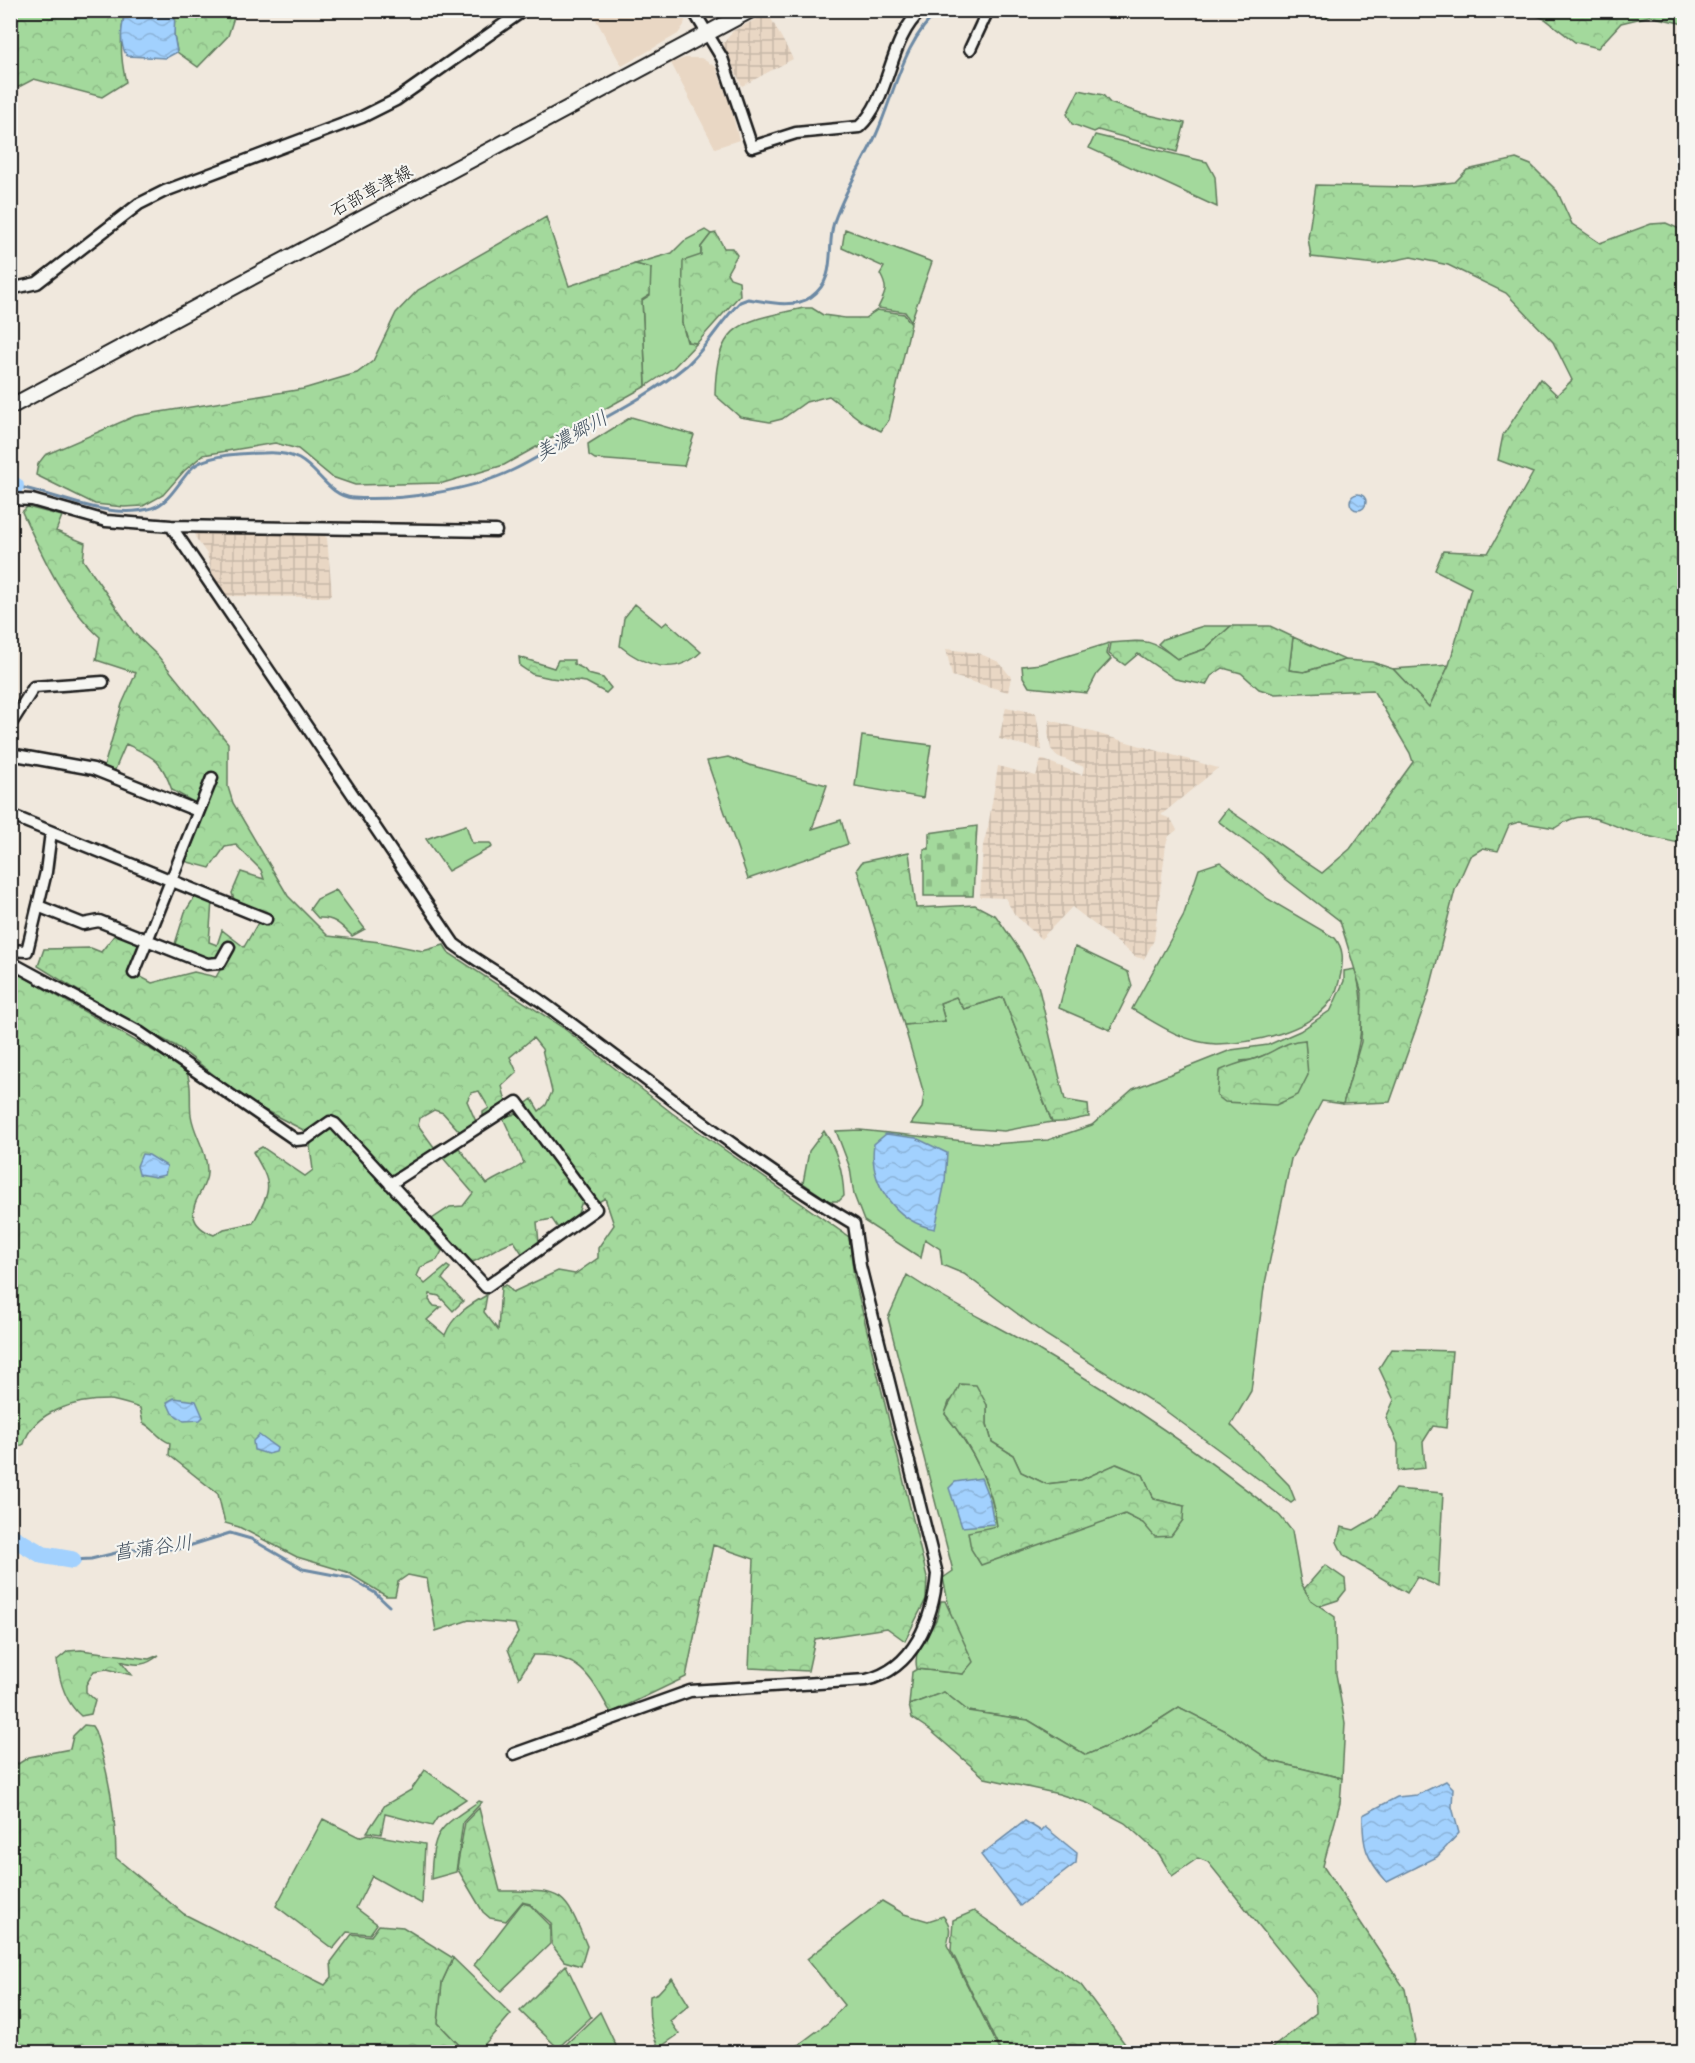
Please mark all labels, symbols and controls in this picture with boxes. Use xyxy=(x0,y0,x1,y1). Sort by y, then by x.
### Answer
street label: 石部草津線 xyxy=(325,158,419,226)
water label: 美濃郷川 xyxy=(529,404,615,470)
water label: 菖蒲谷川 xyxy=(111,1528,195,1570)

